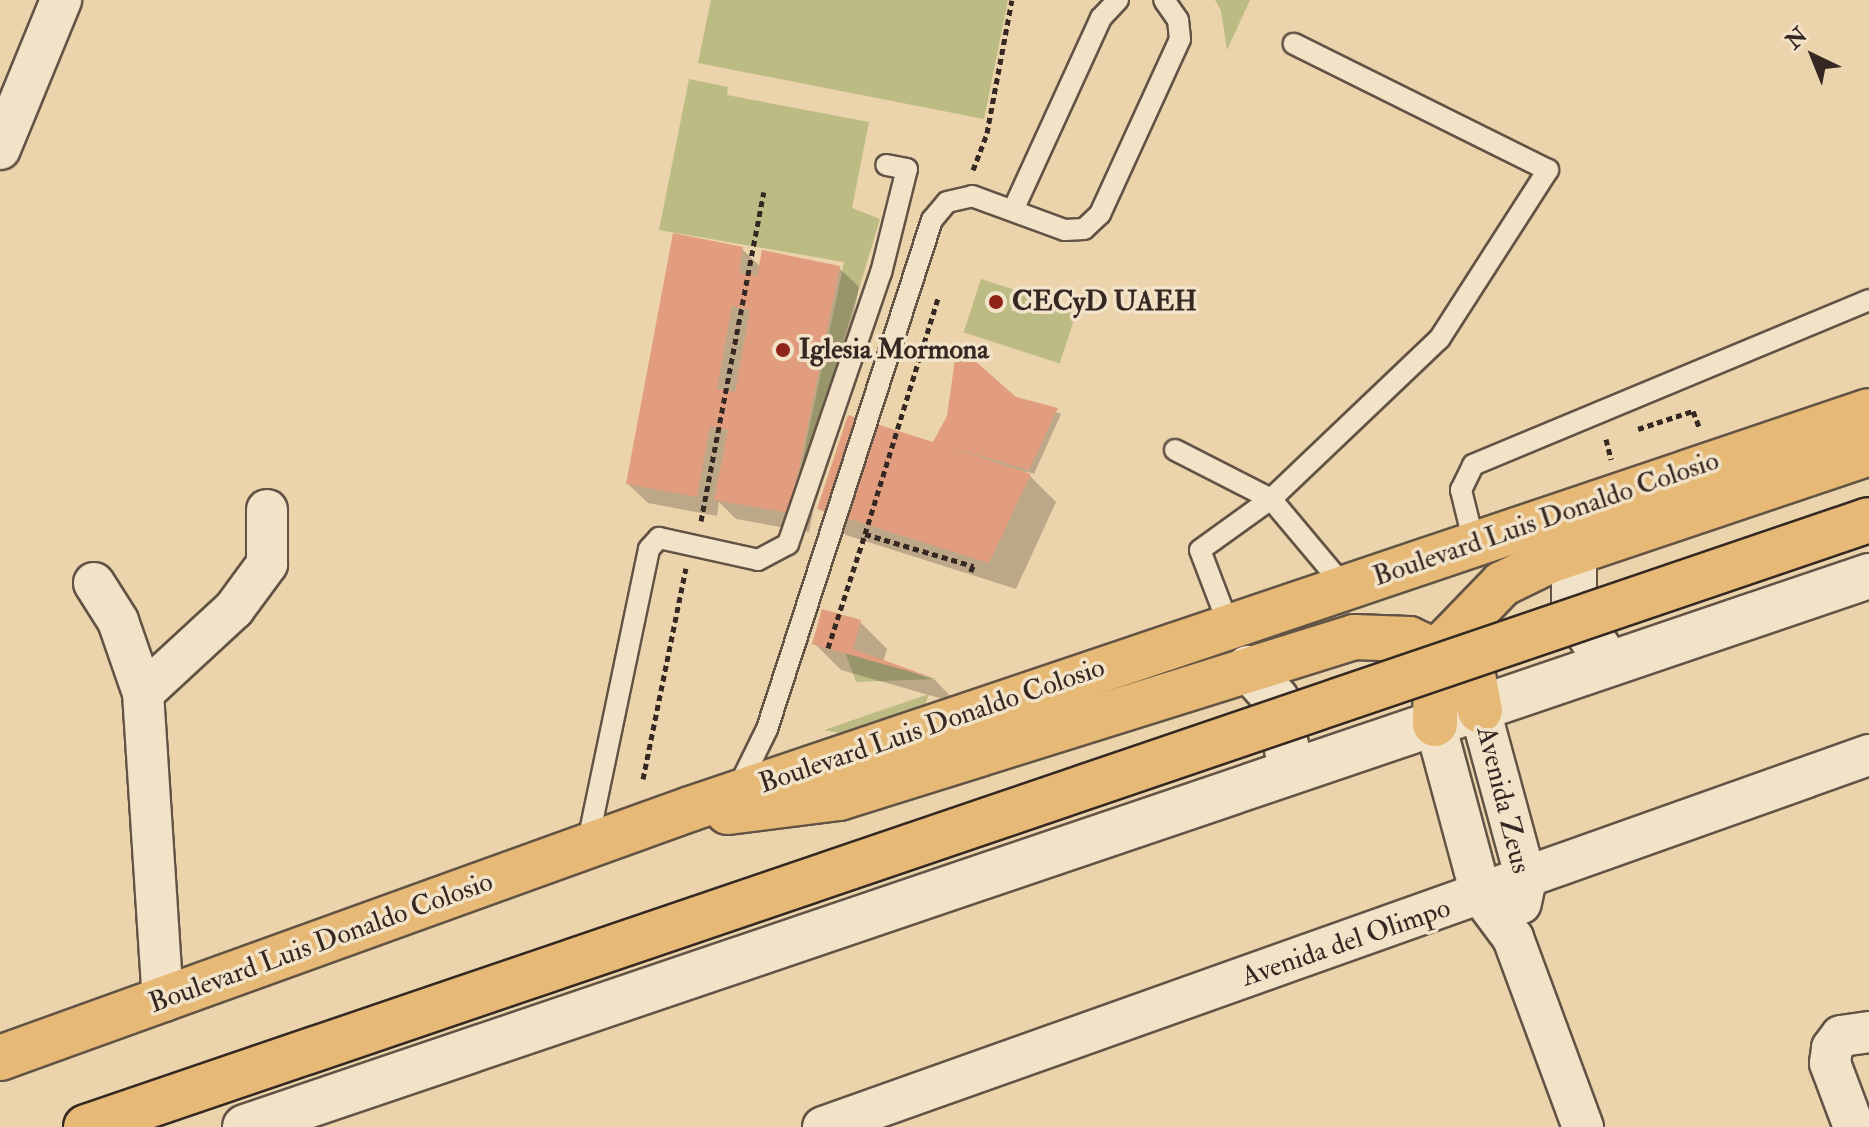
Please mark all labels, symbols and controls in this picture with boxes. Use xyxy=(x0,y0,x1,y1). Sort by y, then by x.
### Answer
north arrow xyxy=(1773,16,1853,96)
text: N xyxy=(1780,21,1813,55)
place label: CECyD UAEH xyxy=(1012,285,1197,319)
marker: CECyD UAEH xyxy=(987,293,1005,311)
place label: Iglesia Mormona xyxy=(799,333,989,367)
marker: Iglesia Mormona xyxy=(774,341,792,359)
street label: Boulevard Luis Donaldo Colosio xyxy=(1369,444,1723,594)
street label: Boulevard Luis Donaldo Colosio xyxy=(755,651,1109,801)
street label: Avenida Zeus xyxy=(1469,723,1537,877)
street label: Boulevard Luis Donaldo Colosio xyxy=(145,865,497,1021)
street label: Avenida del Olimpo xyxy=(1237,892,1455,994)

